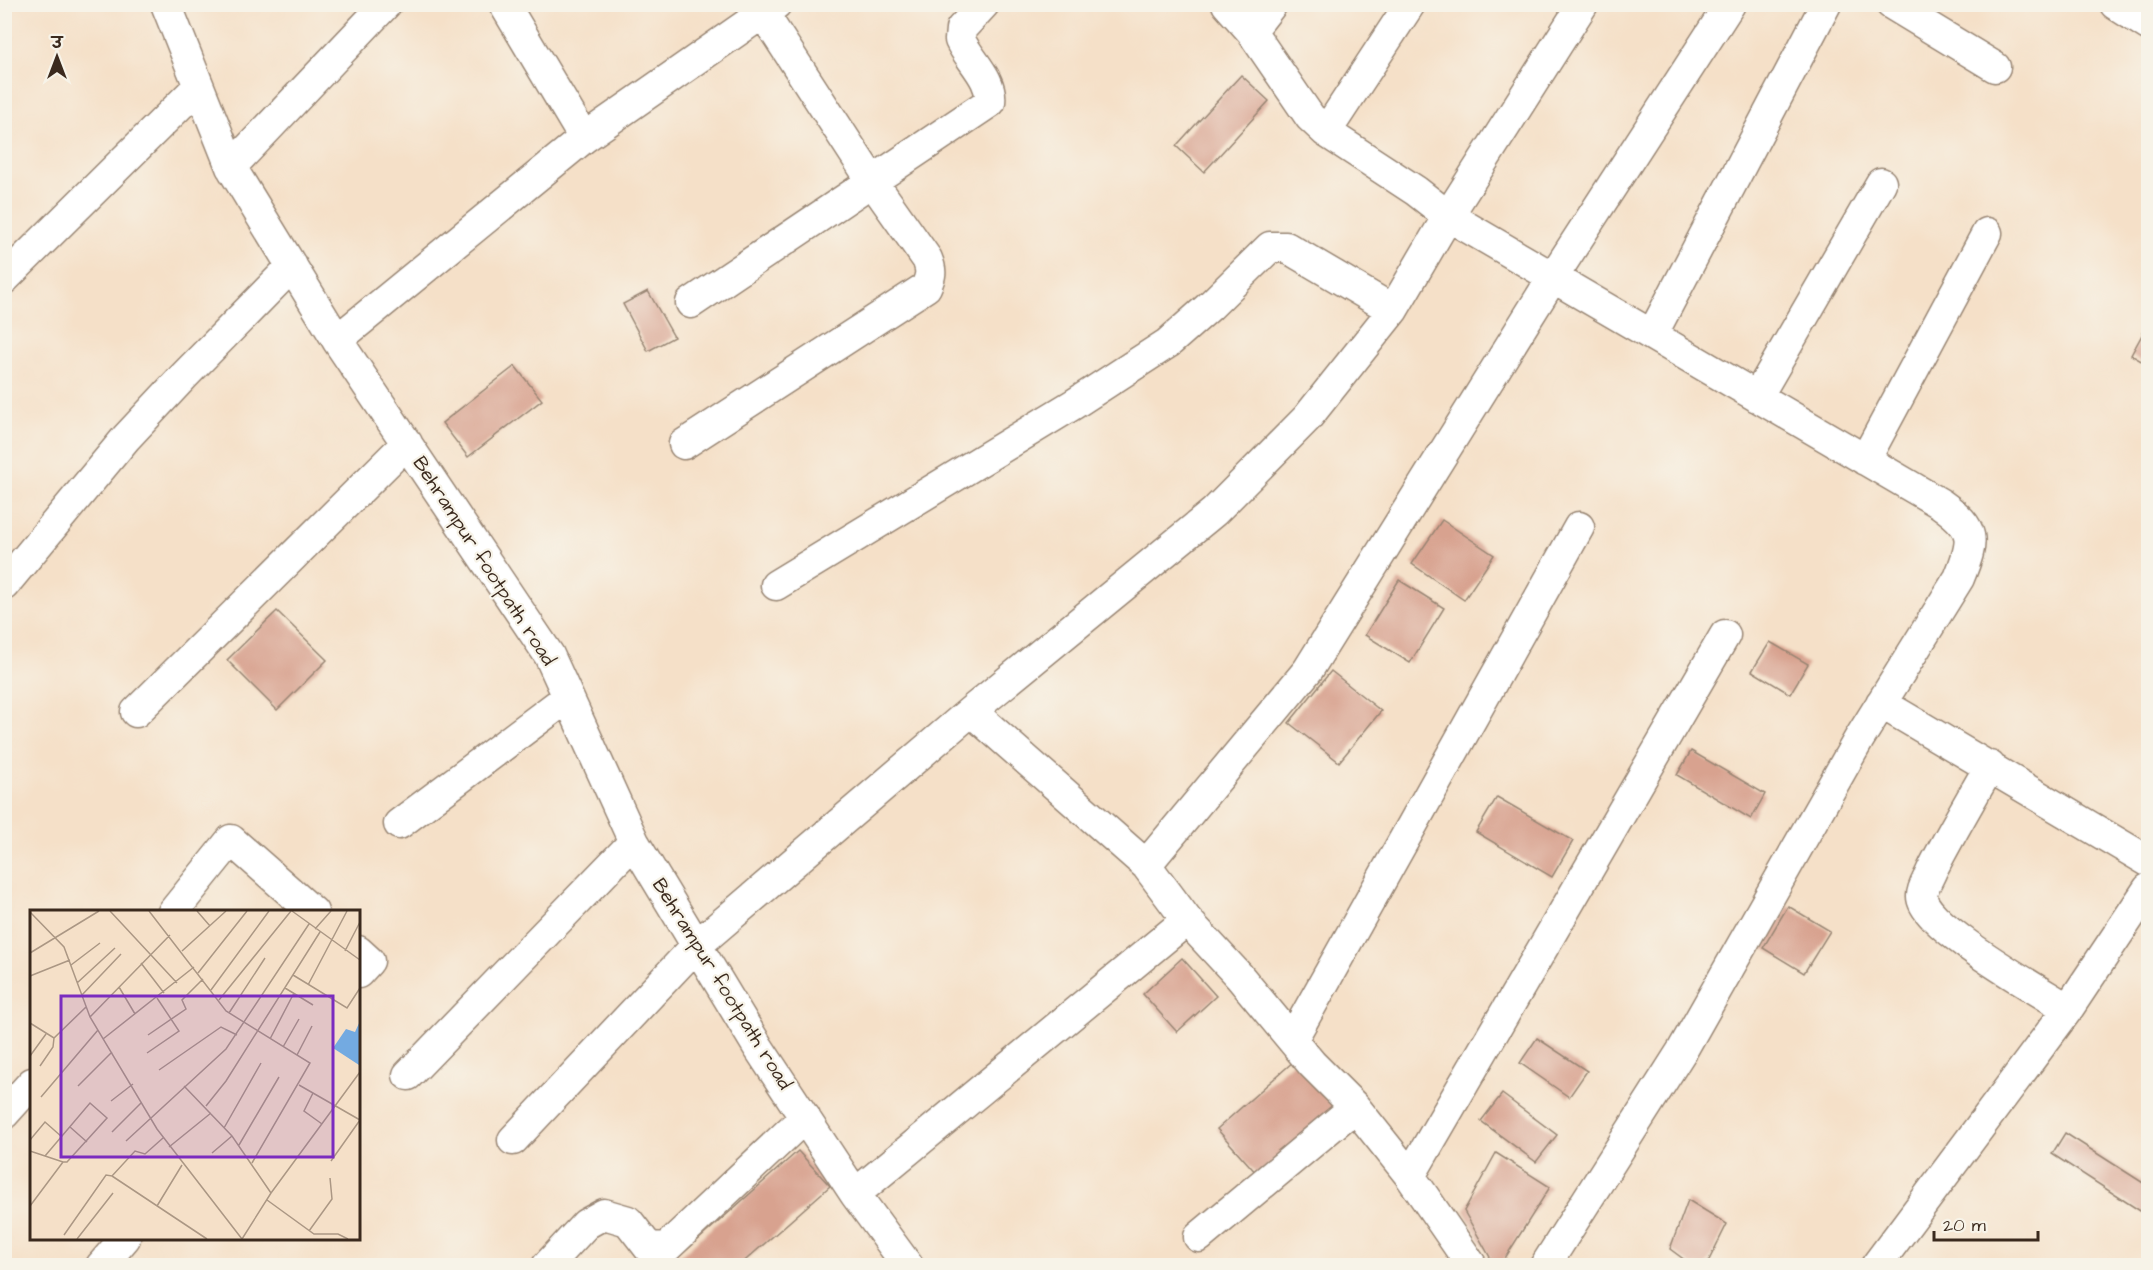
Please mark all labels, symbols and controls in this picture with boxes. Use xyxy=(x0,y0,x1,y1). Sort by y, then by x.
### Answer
north arrow xyxy=(27,27,87,87)
text: उ xyxy=(50,32,64,54)
street label: Behrampur footpath road xyxy=(406,451,562,671)
street label: Behrampur footpath road xyxy=(645,873,799,1095)
inset map xyxy=(30,910,360,1240)
scale bar xyxy=(1934,1204,2038,1242)
text: 20 m xyxy=(1943,1213,1986,1238)

